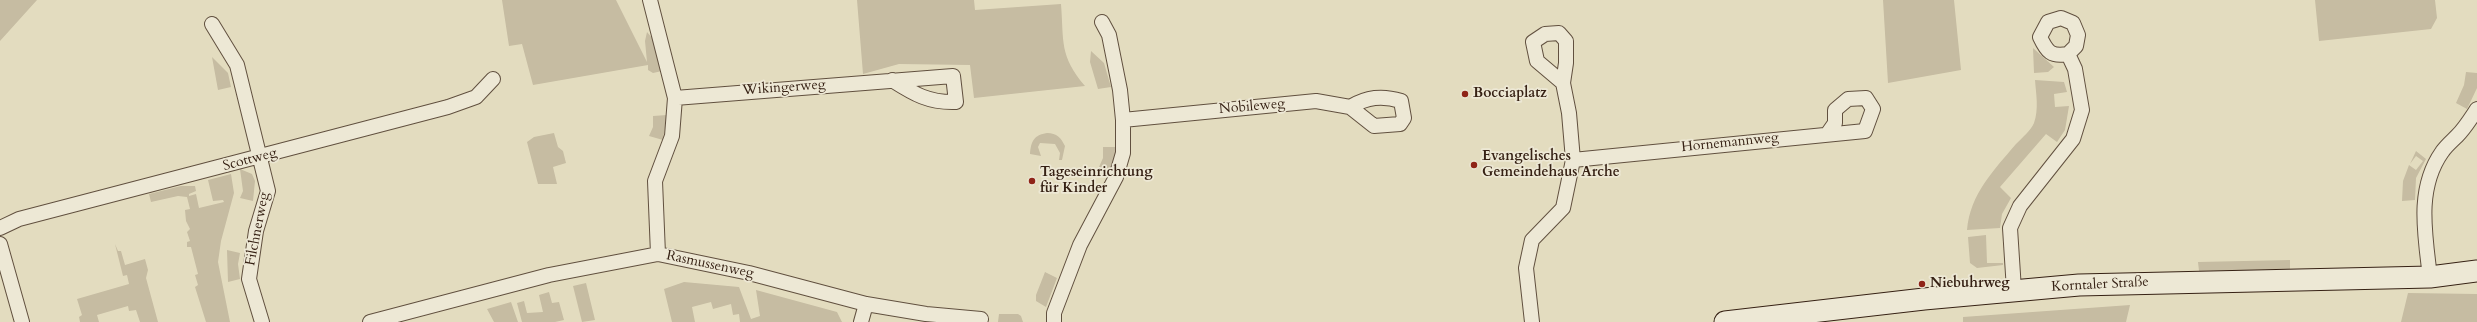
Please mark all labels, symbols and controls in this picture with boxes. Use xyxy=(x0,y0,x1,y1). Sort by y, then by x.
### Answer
street label: Wikingerweg xyxy=(742,77,826,99)
place label: Bocciaplatz xyxy=(1473,86,1547,102)
marker: Bocciaplatz xyxy=(1460,89,1470,99)
street label: Nobileweg xyxy=(1218,96,1286,118)
street label: Hornemannweg xyxy=(1680,130,1780,156)
street label: Scottweg xyxy=(221,145,279,175)
place label: Evangelisches Gemeindehaus Arche xyxy=(1482,149,1620,182)
marker: Evangelisches Gemeindehaus Arche xyxy=(1469,160,1479,170)
place label: Tageseinrichtung für Kinder xyxy=(1040,165,1153,198)
marker: Tageseinrichtung für Kinder xyxy=(1027,176,1037,186)
street label: Filchnerweg xyxy=(243,191,273,267)
street label: Rasmussenweg xyxy=(665,248,755,282)
street label: Korntaler Straße xyxy=(2051,274,2149,296)
place label: Niebuhrweg xyxy=(1930,276,2010,292)
marker: Niebuhrweg xyxy=(1917,279,1927,289)

